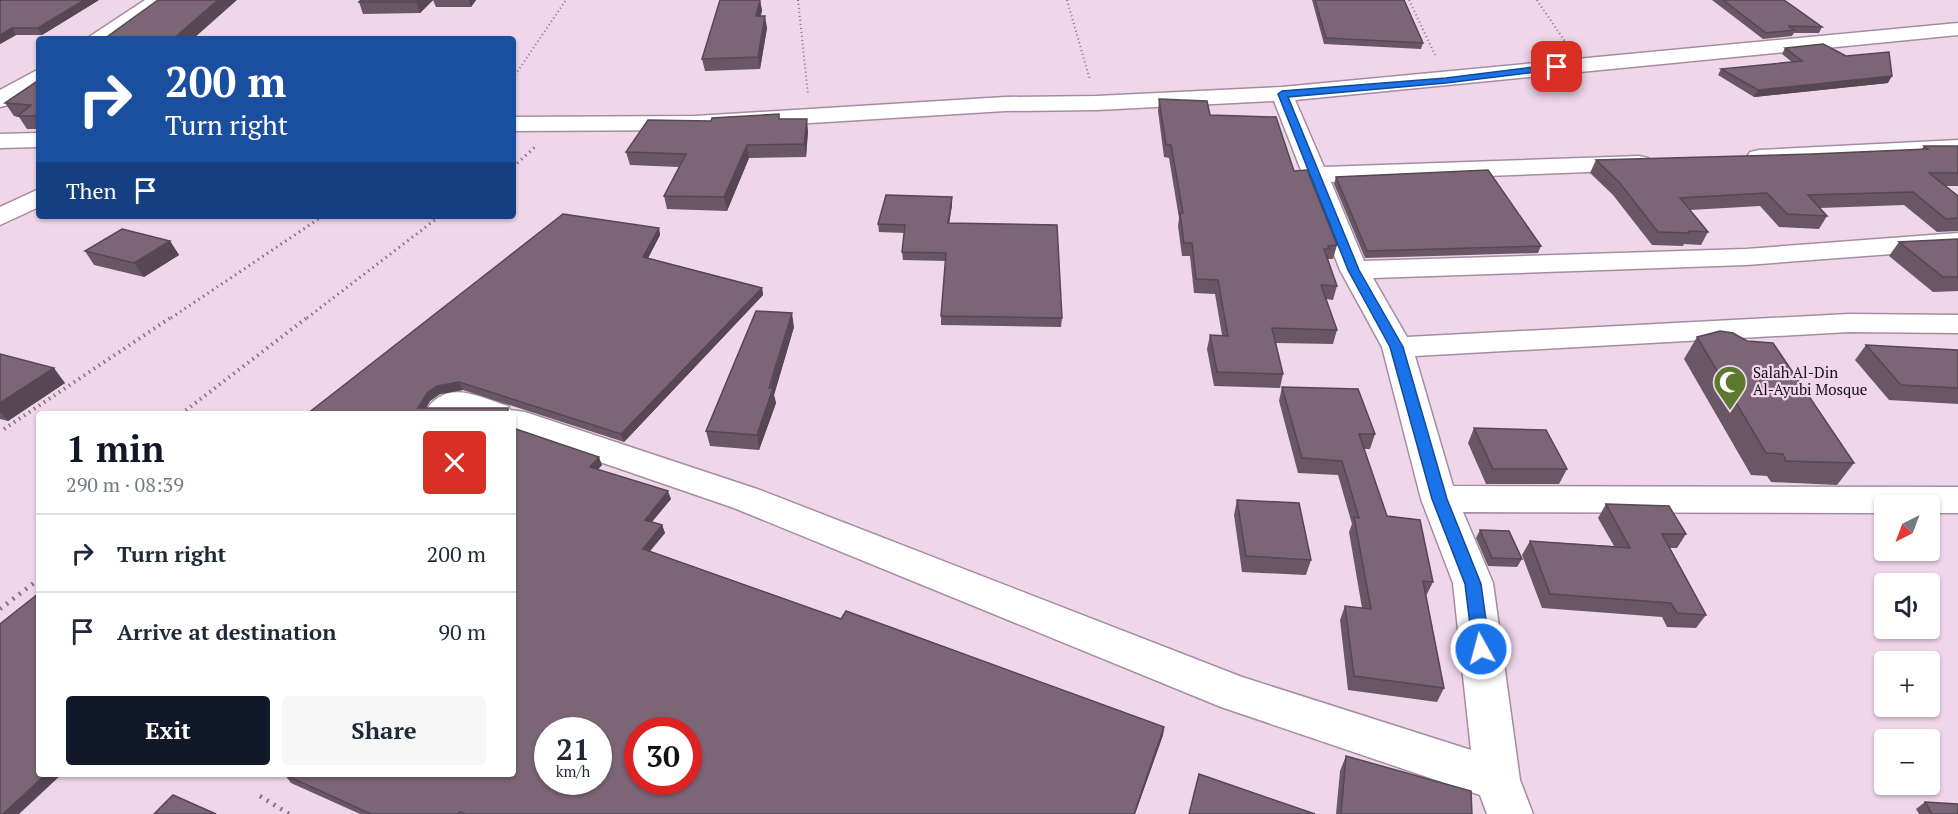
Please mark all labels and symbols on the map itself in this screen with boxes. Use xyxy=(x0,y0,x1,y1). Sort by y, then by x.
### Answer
pin xyxy=(1531,41,1582,92)
place label: Salah Al-Din Al-Ayubi Mosque xyxy=(1753,362,1867,399)
mosque icon: Salah Al-Din Al-Ayubi Mosque xyxy=(1712,364,1748,411)
north arrow xyxy=(1874,495,1940,561)
position arrow xyxy=(1449,617,1513,681)
speed limit sign: 30 xyxy=(624,717,702,795)

